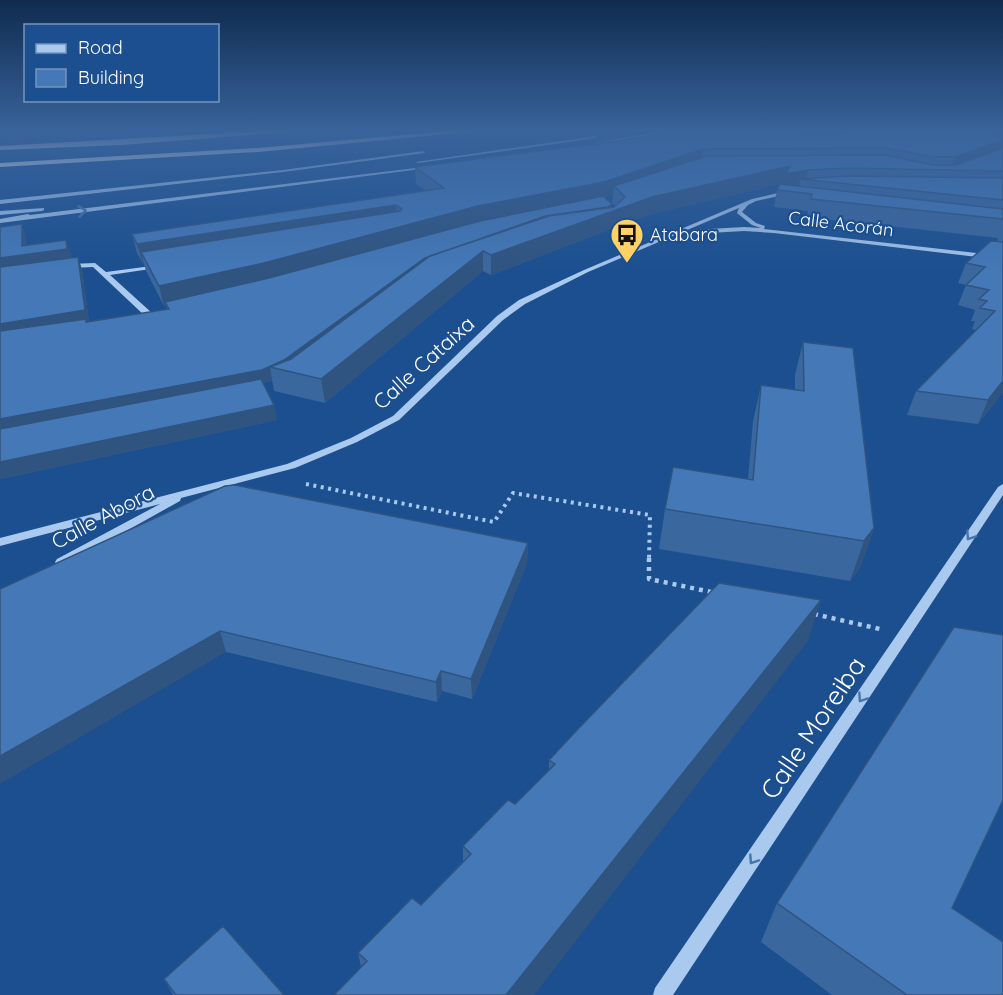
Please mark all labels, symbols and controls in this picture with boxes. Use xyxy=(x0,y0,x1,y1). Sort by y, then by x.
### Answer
legend xyxy=(24,24,219,102)
text: Road xyxy=(78,36,123,59)
text: Building xyxy=(78,66,144,89)
one-way arrow xyxy=(78,205,87,218)
street label: Calle Acorán xyxy=(787,206,895,241)
bus stop icon: Atabara xyxy=(609,217,645,264)
place label: Atabara xyxy=(650,223,718,246)
street label: Calle Cataixa xyxy=(367,310,479,414)
street label: Calle Abora xyxy=(47,478,159,554)
one-way arrow xyxy=(966,530,978,540)
street label: Calle Moreiba xyxy=(753,650,872,805)
one-way arrow xyxy=(858,691,869,702)
one-way arrow xyxy=(749,853,760,864)

